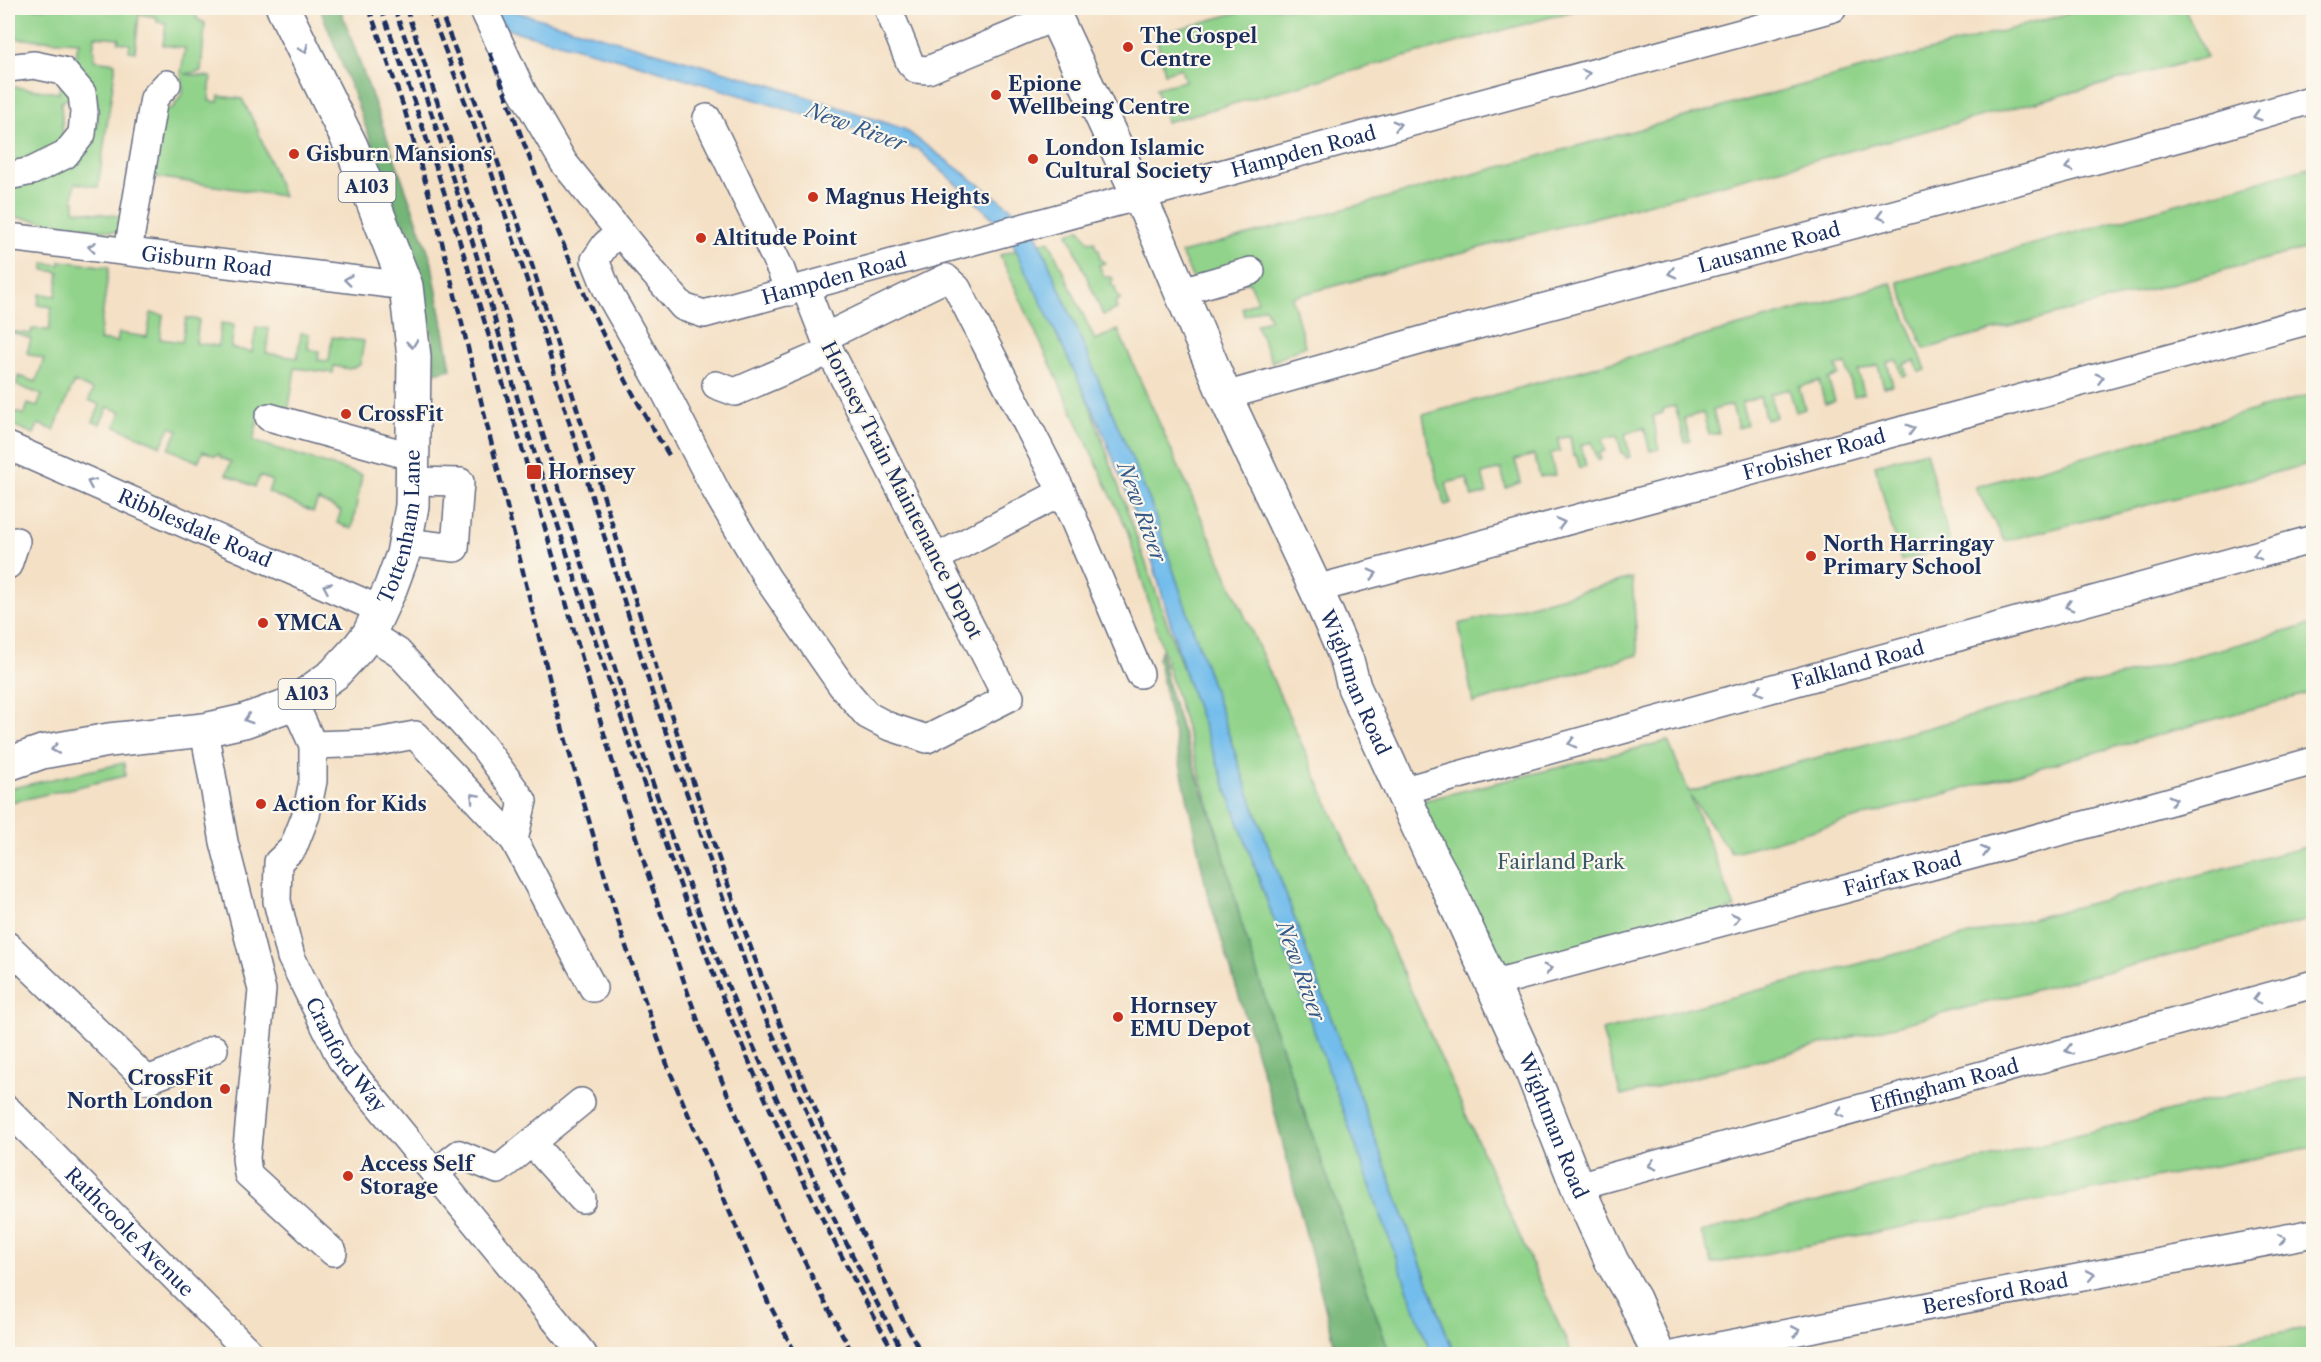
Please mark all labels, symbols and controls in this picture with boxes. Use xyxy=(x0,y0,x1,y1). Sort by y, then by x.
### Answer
place label: The Gospel Centre xyxy=(1140,24,1257,71)
marker: The Gospel Centre xyxy=(1121,40,1135,54)
one-way arrow xyxy=(296,42,308,53)
one-way arrow xyxy=(1581,69,1591,82)
place label: Epione Wellbeing Centre xyxy=(1007,72,1190,119)
marker: Epione Wellbeing Centre xyxy=(989,88,1003,102)
water label: New River xyxy=(801,97,911,157)
one-way arrow xyxy=(2252,109,2263,121)
street label: Hampden Road xyxy=(1228,120,1379,183)
one-way arrow xyxy=(1392,120,1402,133)
place label: London Islamic Cultural Society xyxy=(1045,136,1213,183)
place label: Gisburn Mansions xyxy=(306,142,493,166)
marker: Gisburn Mansions xyxy=(287,147,301,161)
marker: London Islamic Cultural Society xyxy=(1026,152,1040,166)
one-way arrow xyxy=(2064,160,2075,172)
road number: A103 xyxy=(338,172,395,202)
place label: Magnus Heights xyxy=(825,185,990,209)
marker: Magnus Heights xyxy=(806,190,820,204)
one-way arrow xyxy=(1876,209,1886,222)
street label: Lausanne Road xyxy=(1695,217,1843,278)
place label: Altitude Point xyxy=(712,226,857,250)
marker: Altitude Point xyxy=(694,231,708,245)
one-way arrow xyxy=(87,241,96,253)
street label: Gisburn Road xyxy=(140,242,273,281)
street label: Hampden Road xyxy=(759,248,909,310)
one-way arrow xyxy=(1667,266,1678,278)
one-way arrow xyxy=(343,274,352,286)
street label: Hornsey Train Maintenance Depot xyxy=(816,337,988,643)
one-way arrow xyxy=(405,340,418,349)
one-way arrow xyxy=(2094,373,2105,385)
place label: CrossFit xyxy=(358,402,443,426)
marker: CrossFit xyxy=(339,407,353,421)
street label: Frobisher Road xyxy=(1740,423,1888,485)
one-way arrow xyxy=(1906,423,1916,436)
street label: Tottenham Lane xyxy=(373,449,425,608)
water label: New River xyxy=(1112,457,1172,567)
place label: Hornsey xyxy=(548,460,636,484)
marker: Hornsey xyxy=(525,463,543,481)
one-way arrow xyxy=(87,478,98,490)
street label: Ribblesdale Road xyxy=(114,484,275,572)
one-way arrow xyxy=(1556,518,1566,531)
place label: North Harringay Primary School xyxy=(1823,532,1995,579)
one-way arrow xyxy=(2252,547,2262,560)
marker: North Harringay Primary School xyxy=(1804,549,1818,563)
one-way arrow xyxy=(1367,569,1378,581)
one-way arrow xyxy=(323,582,334,594)
one-way arrow xyxy=(2064,599,2075,611)
street label: Wightman Road xyxy=(1314,605,1396,759)
place label: YMCA xyxy=(274,611,343,635)
marker: YMCA xyxy=(256,616,270,630)
street label: Falkland Road xyxy=(1789,635,1927,695)
road number: A103 xyxy=(278,679,336,709)
one-way arrow xyxy=(1755,684,1765,697)
one-way arrow xyxy=(243,712,254,724)
one-way arrow xyxy=(1567,736,1577,749)
one-way arrow xyxy=(51,743,60,755)
place label: Action for Kids xyxy=(272,792,427,816)
one-way arrow xyxy=(470,794,481,805)
one-way arrow xyxy=(2168,795,2178,807)
marker: Action for Kids xyxy=(254,797,268,811)
street label: Fairfax Road xyxy=(1841,846,1964,901)
one-way arrow xyxy=(1979,846,1990,858)
park label: Fairland Park xyxy=(1497,850,1626,874)
one-way arrow xyxy=(1731,913,1741,926)
water label: New River xyxy=(1271,916,1331,1026)
one-way arrow xyxy=(1542,964,1553,976)
one-way arrow xyxy=(2252,991,2262,1004)
street label: Cranford Way xyxy=(301,993,392,1118)
place label: Hornsey EMU Depot xyxy=(1130,994,1250,1041)
marker: Hornsey EMU Depot xyxy=(1111,1010,1125,1024)
one-way arrow xyxy=(2064,1043,2075,1055)
street label: Wightman Road xyxy=(1513,1048,1593,1202)
street label: Effingham Road xyxy=(1868,1054,2021,1117)
place label: CrossFit North London xyxy=(67,1066,213,1113)
marker: CrossFit North London xyxy=(218,1082,232,1096)
one-way arrow xyxy=(1835,1106,1846,1118)
place label: Access Self Storage xyxy=(359,1152,475,1199)
one-way arrow xyxy=(1648,1158,1658,1171)
street label: Rathcoole Avenue xyxy=(60,1162,199,1302)
marker: Access Self Storage xyxy=(341,1169,355,1183)
one-way arrow xyxy=(2277,1233,2287,1246)
street label: Beresford Road xyxy=(1921,1268,2070,1319)
one-way arrow xyxy=(2086,1269,2096,1282)
one-way arrow xyxy=(1791,1325,1801,1338)

